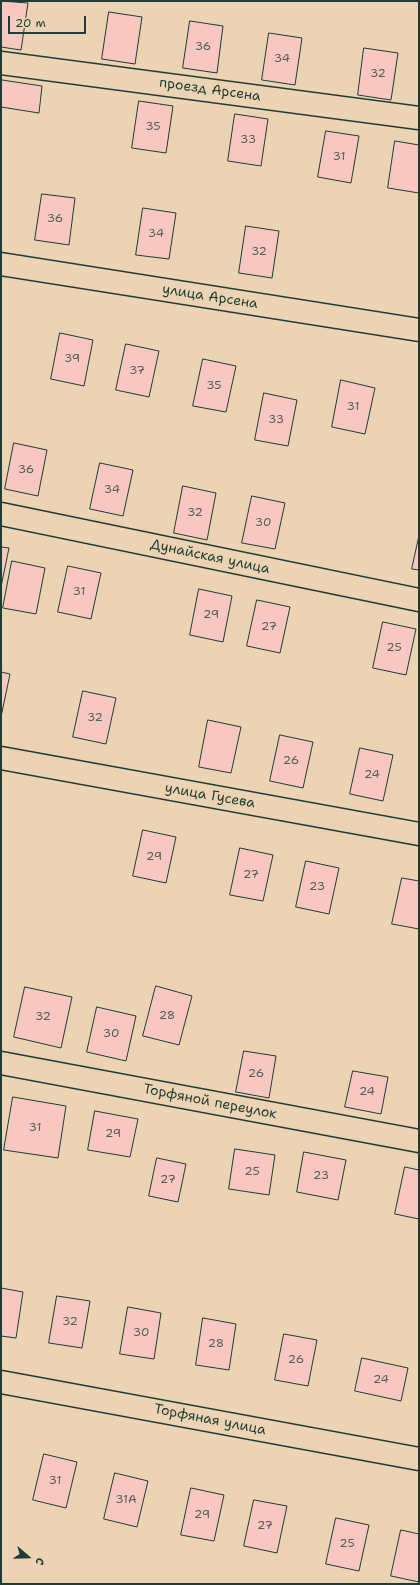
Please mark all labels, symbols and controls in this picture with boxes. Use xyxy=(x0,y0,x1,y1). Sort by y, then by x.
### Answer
scale bar xyxy=(10,8,88,34)
text: 20 m xyxy=(15,15,46,31)
house number: 36 xyxy=(195,40,211,54)
house number: 34 xyxy=(274,52,290,66)
house number: 32 xyxy=(370,67,386,81)
street label: проезд Арсена xyxy=(158,75,262,105)
house number: 35 xyxy=(145,120,161,134)
house number: 33 xyxy=(240,133,256,147)
house number: 31 xyxy=(333,150,345,164)
house number: 36 xyxy=(47,212,63,226)
house number: 34 xyxy=(148,227,164,241)
house number: 32 xyxy=(251,245,267,259)
street label: улица Арсена xyxy=(161,281,259,313)
house number: 39 xyxy=(64,352,80,366)
house number: 37 xyxy=(129,364,145,378)
house number: 35 xyxy=(206,379,222,393)
house number: 31 xyxy=(347,400,359,414)
house number: 33 xyxy=(268,413,284,427)
house number: 36 xyxy=(18,463,34,477)
house number: 34 xyxy=(104,483,120,497)
house number: 32 xyxy=(187,506,203,520)
house number: 30 xyxy=(255,516,271,530)
street label: Дунайская улица xyxy=(149,536,271,578)
house number: 31 xyxy=(73,585,85,599)
house number: 29 xyxy=(203,608,219,622)
house number: 27 xyxy=(261,620,277,634)
house number: 25 xyxy=(386,641,402,655)
house number: 32 xyxy=(87,711,103,725)
house number: 26 xyxy=(283,754,299,768)
house number: 24 xyxy=(364,768,380,782)
street label: улица Гусева xyxy=(163,780,257,812)
house number: 29 xyxy=(146,850,162,864)
house number: 27 xyxy=(243,868,259,882)
house number: 23 xyxy=(309,880,325,894)
house number: 28 xyxy=(159,1009,175,1023)
house number: 32 xyxy=(35,1010,51,1024)
house number: 30 xyxy=(103,1027,119,1041)
house number: 26 xyxy=(248,1067,264,1081)
street label: Торфяной переулок xyxy=(142,1081,278,1123)
house number: 24 xyxy=(359,1085,375,1099)
house number: 31 xyxy=(29,1121,41,1135)
house number: 29 xyxy=(105,1127,121,1141)
house number: 25 xyxy=(244,1165,260,1179)
house number: 23 xyxy=(313,1169,329,1183)
house number: 27 xyxy=(160,1173,176,1187)
house number: 32 xyxy=(62,1315,78,1329)
house number: 30 xyxy=(133,1326,149,1340)
house number: 28 xyxy=(208,1337,224,1351)
house number: 26 xyxy=(288,1353,304,1367)
house number: 24 xyxy=(373,1373,389,1387)
street label: Торфяная улица xyxy=(153,1401,267,1439)
house number: 31 xyxy=(49,1474,61,1488)
house number: 31А xyxy=(115,1493,137,1507)
house number: 29 xyxy=(194,1508,210,1522)
house number: 27 xyxy=(257,1519,273,1533)
north arrow xyxy=(8,1537,48,1577)
house number: 25 xyxy=(339,1537,355,1551)
text: С xyxy=(32,1556,48,1567)

